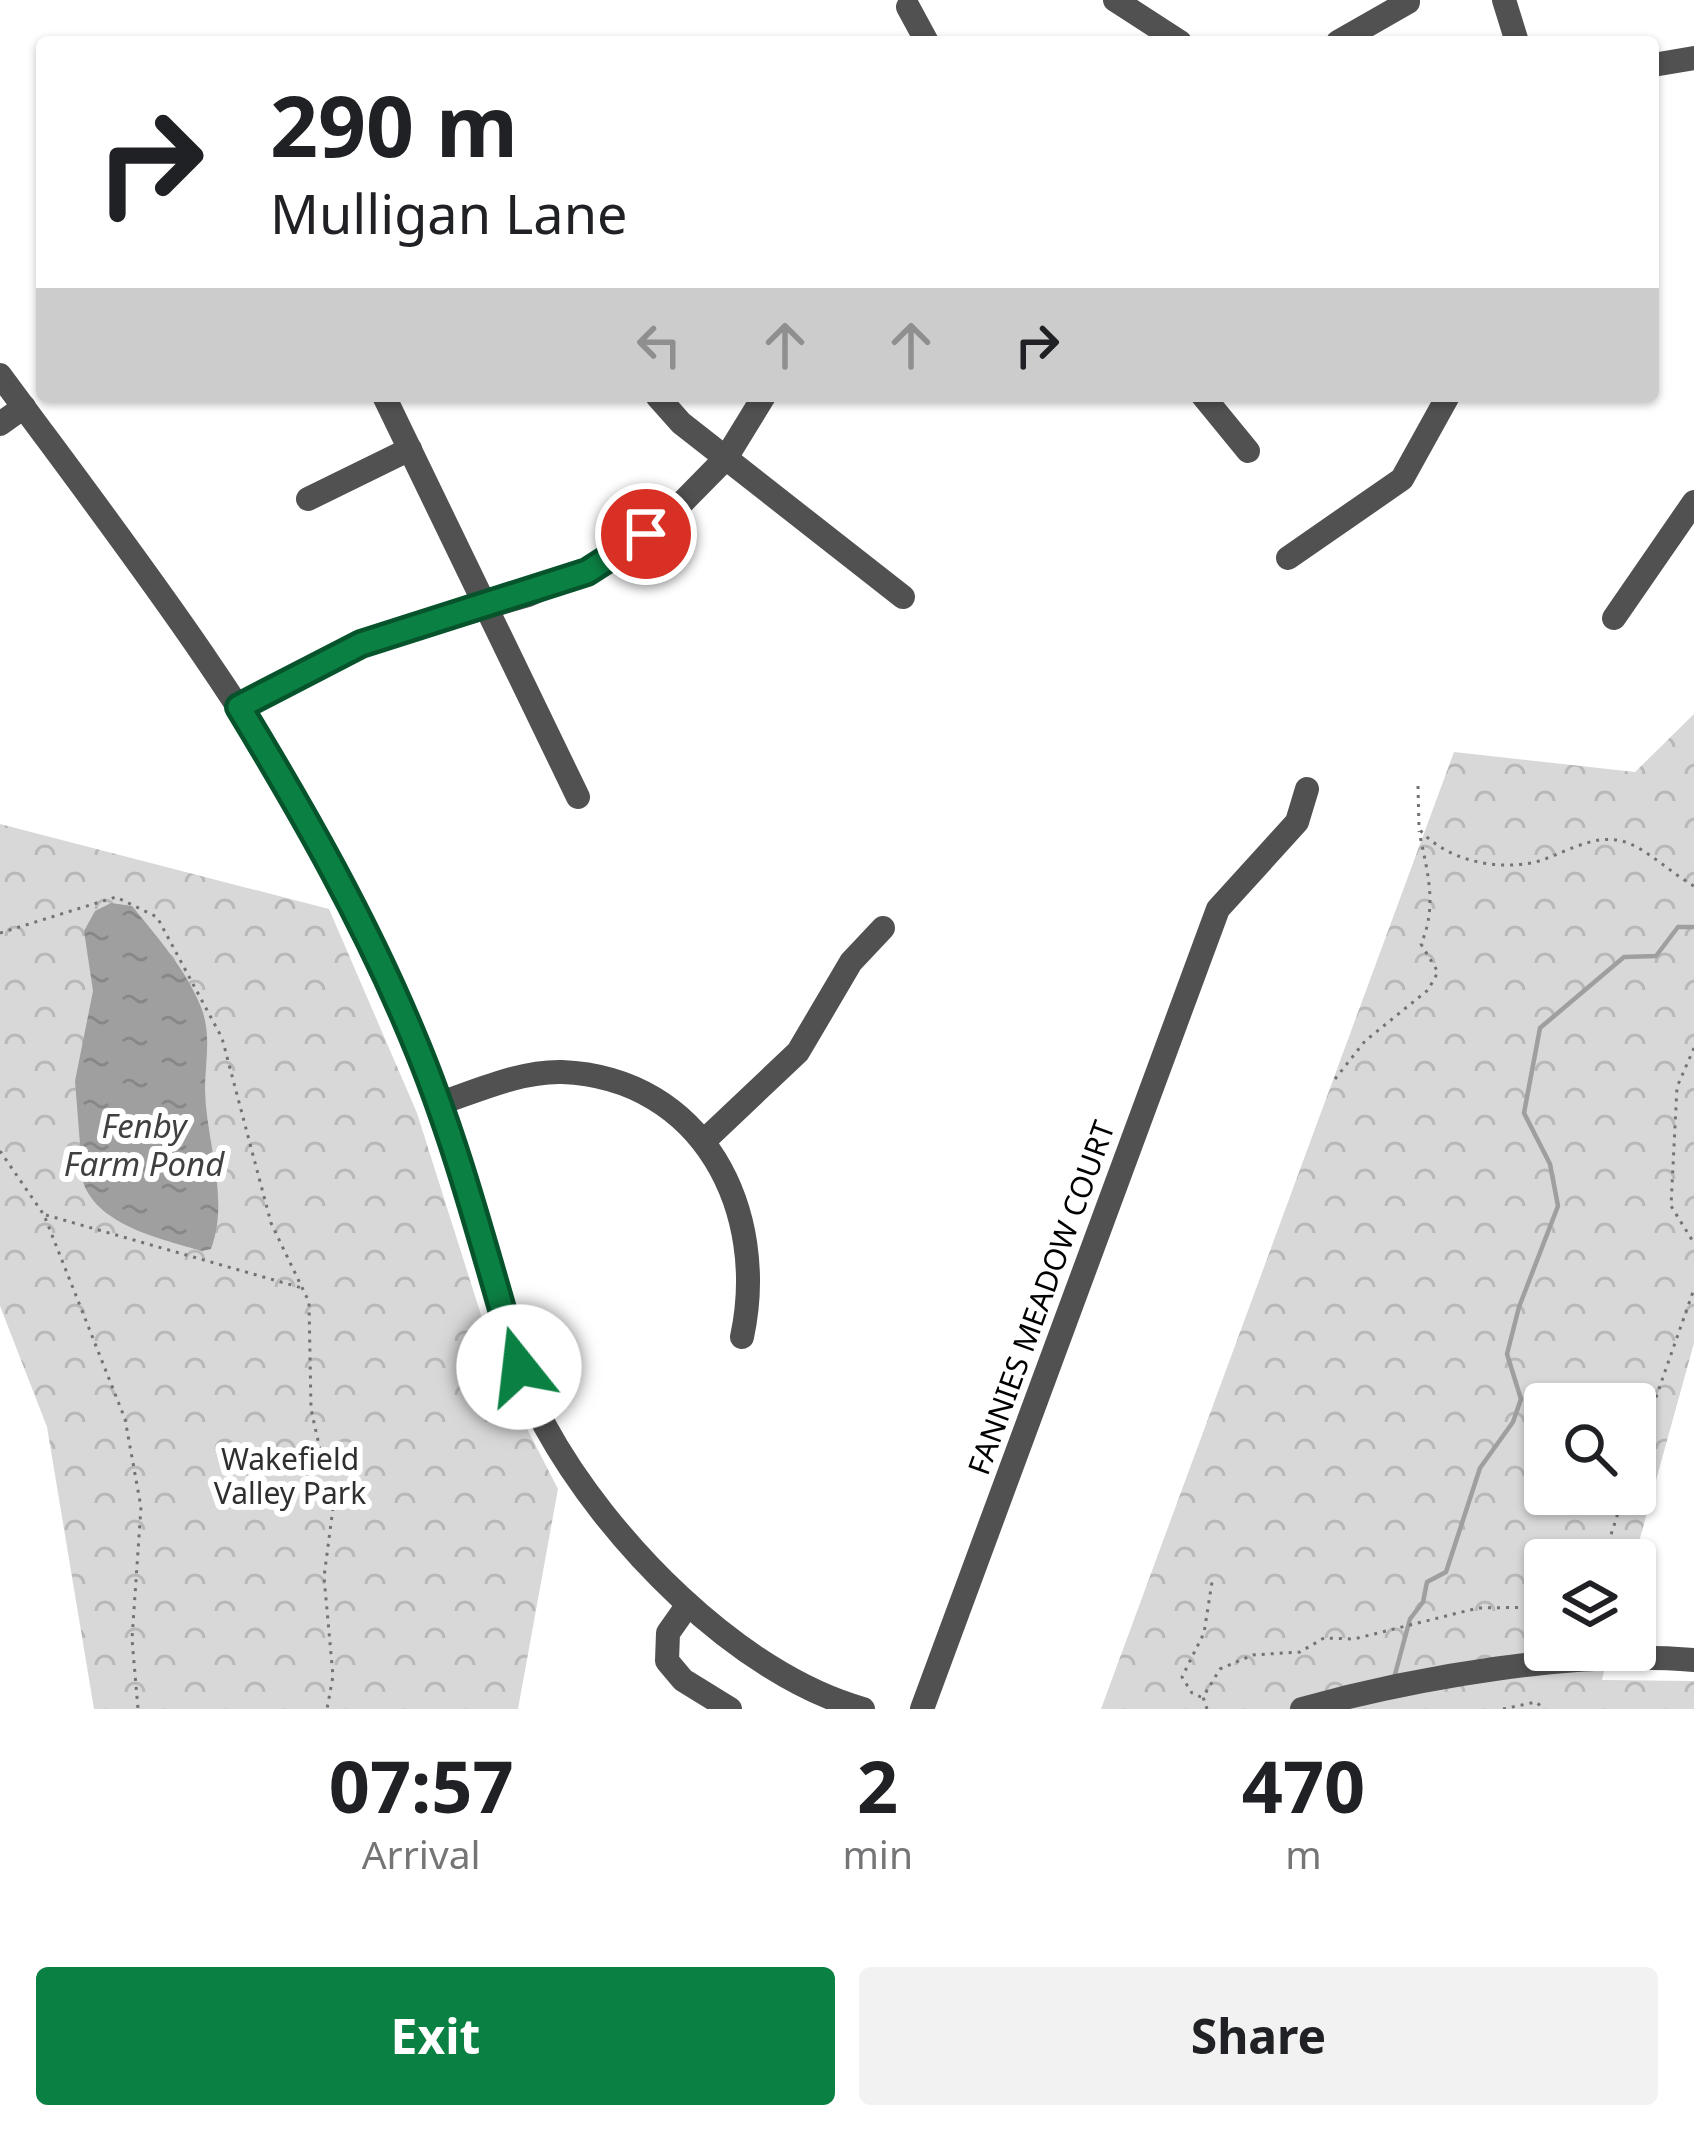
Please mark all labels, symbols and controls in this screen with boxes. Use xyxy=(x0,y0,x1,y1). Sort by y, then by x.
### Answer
text: 290 m xyxy=(270,67,518,182)
icon: right xyxy=(72,84,228,240)
text: Mulligan Lane xyxy=(270,176,627,250)
icon: left xyxy=(626,312,692,378)
icon: ahead xyxy=(752,312,818,378)
icon: ahead xyxy=(878,312,944,378)
icon: right xyxy=(1004,312,1070,378)
pin xyxy=(595,483,697,585)
icon: arrive xyxy=(613,501,679,567)
water label: Fenby Farm Pond xyxy=(64,1103,225,1186)
street label: FANNIES MEADOW COURT xyxy=(957,1115,1124,1480)
position arrow xyxy=(456,1304,582,1430)
map controls xyxy=(1524,1383,1656,1671)
button: search xyxy=(1524,1383,1656,1515)
park label: Wakefield Valley Park xyxy=(214,1438,366,1513)
button: layers xyxy=(1524,1539,1656,1671)
text: 07:57 xyxy=(329,1736,514,1834)
text: 2 xyxy=(857,1736,898,1834)
text: 470 xyxy=(1242,1736,1365,1834)
text: Arrival xyxy=(362,1827,481,1880)
text: min xyxy=(842,1827,913,1880)
text: m xyxy=(1285,1827,1322,1880)
button: Exit xyxy=(36,1967,835,2105)
button: Share xyxy=(859,1967,1658,2105)

